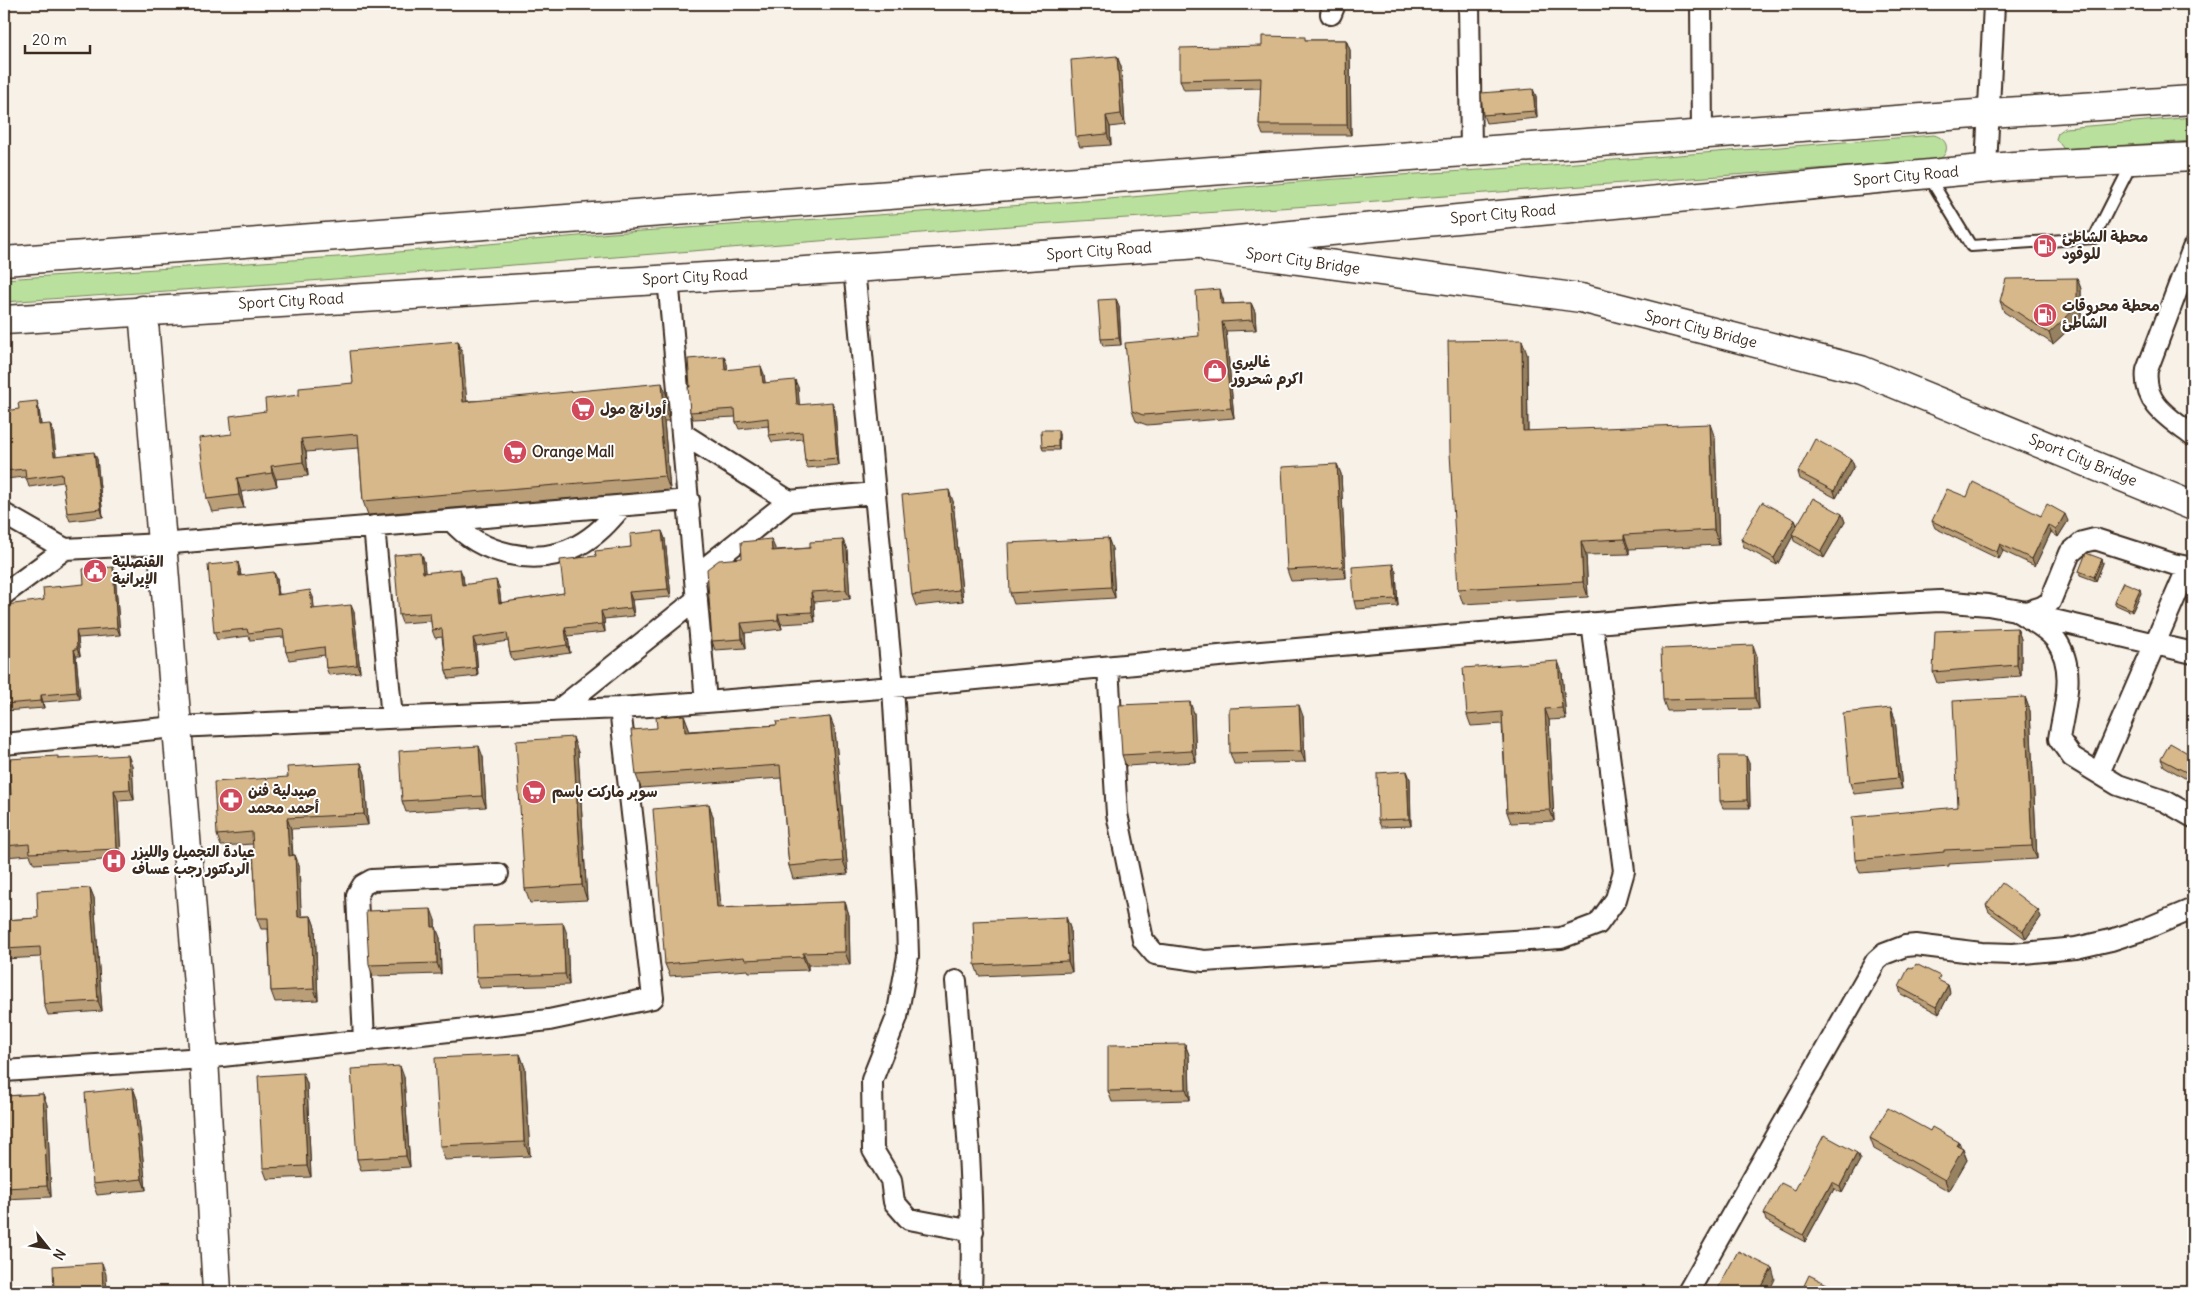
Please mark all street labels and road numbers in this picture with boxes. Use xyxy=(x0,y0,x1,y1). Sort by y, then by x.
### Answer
street label: Sport City Road xyxy=(1853,161,1960,190)
street label: Sport City Road xyxy=(1450,199,1557,228)
street label: Sport City Road xyxy=(1046,237,1152,264)
street label: Sport City Bridge xyxy=(1245,243,1361,278)
street label: Sport City Road xyxy=(642,264,748,289)
street label: Sport City Road xyxy=(238,288,344,313)
street label: Sport City Bridge xyxy=(1643,305,1759,352)
street label: Sport City Bridge xyxy=(2026,429,2140,490)

